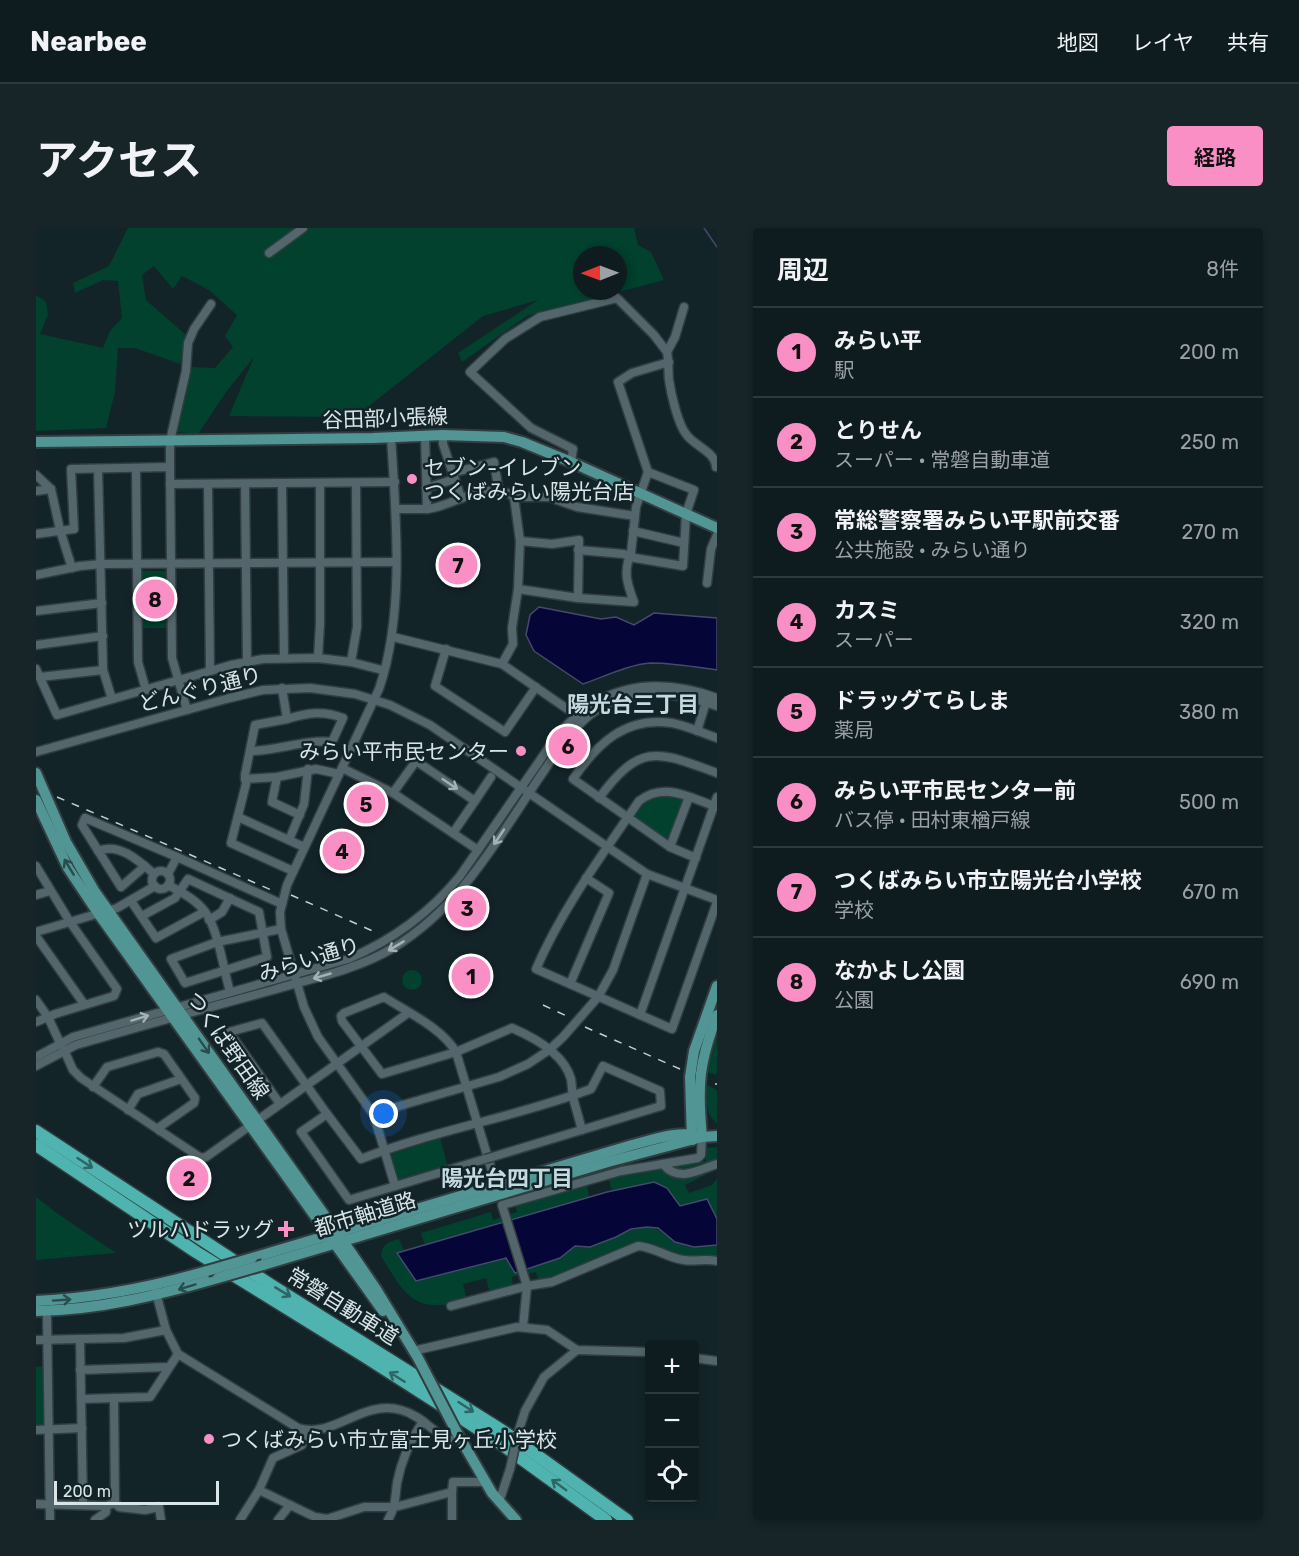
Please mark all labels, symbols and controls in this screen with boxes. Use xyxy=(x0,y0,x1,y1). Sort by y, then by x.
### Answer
text: Nearbee xyxy=(30,25,147,58)
text: 地図 xyxy=(1057,30,1099,55)
text: レイヤ xyxy=(1132,30,1194,55)
text: 共有 xyxy=(1227,30,1269,55)
button: 経路 xyxy=(1167,126,1263,186)
text: アクセス xyxy=(36,136,202,186)
north arrow xyxy=(573,246,627,300)
text: 周辺 xyxy=(777,255,829,286)
text: 8件 xyxy=(1206,257,1239,281)
text: みらい平 xyxy=(834,327,922,354)
text: 1 xyxy=(792,340,801,364)
text: 200 m xyxy=(1179,340,1239,364)
text: 駅 xyxy=(834,358,854,382)
street label: 谷田部小張線 xyxy=(322,403,448,433)
text: とりせん xyxy=(834,417,922,444)
text: 2 xyxy=(790,430,803,454)
text: 250 m xyxy=(1180,430,1239,454)
text: スーパー · 常磐自動車道 xyxy=(834,448,1050,472)
place label: セブン-イレブン つくばみらい陽光台店 xyxy=(424,455,634,504)
marker: セブン-イレブン つくばみらい陽光台店 xyxy=(405,472,419,486)
text: 常総警察署みらい平駅前交番 xyxy=(834,507,1120,534)
text: 3 xyxy=(790,520,803,544)
text: 270 m xyxy=(1182,520,1239,544)
text: 公共施設 · みらい通り xyxy=(834,538,1030,562)
pin: 7 xyxy=(438,542,478,588)
pin: 8 xyxy=(136,576,174,622)
text: カスミ xyxy=(834,597,900,624)
text: 4 xyxy=(790,610,803,634)
text: 320 m xyxy=(1180,610,1239,634)
text: スーパー xyxy=(834,628,914,652)
street label: どんぐり通り xyxy=(136,662,264,716)
text: ドラッグてらしま xyxy=(834,687,1010,714)
district label: 陽光台三丁目 xyxy=(567,691,699,718)
text: 5 xyxy=(790,700,803,724)
text: 380 m xyxy=(1179,700,1239,724)
text: 薬局 xyxy=(834,718,874,742)
pin: 6 xyxy=(548,724,588,768)
place label: みらい平市民センター xyxy=(299,739,509,764)
marker: みらい平市民センター xyxy=(514,744,528,758)
text: みらい平市民センター前 xyxy=(834,777,1076,804)
one-way arrow xyxy=(441,778,457,790)
pin: 5 xyxy=(346,782,386,826)
text: 6 xyxy=(790,790,803,814)
text: 500 m xyxy=(1179,790,1239,814)
text: バス停 · 田村東楢戸線 xyxy=(834,808,1030,832)
pin: 4 xyxy=(322,828,362,874)
one-way arrow xyxy=(493,828,505,845)
one-way arrow xyxy=(62,859,74,876)
text: つくばみらい市立陽光台小学校 xyxy=(834,867,1142,894)
text: 7 xyxy=(791,880,802,904)
text: 670 m xyxy=(1182,880,1239,904)
pin: 3 xyxy=(448,886,486,930)
text: 学校 xyxy=(834,898,874,922)
street label: みらい通り xyxy=(255,932,363,986)
one-way arrow xyxy=(388,940,405,952)
pin: 1 xyxy=(452,954,490,999)
text: なかよし公園 xyxy=(834,957,965,984)
text: 8 xyxy=(790,970,803,994)
text: 690 m xyxy=(1180,970,1239,994)
one-way arrow xyxy=(313,971,332,982)
street label: つくば野田線 xyxy=(182,986,274,1104)
text: 公園 xyxy=(834,988,874,1012)
one-way arrow xyxy=(130,1012,149,1023)
one-way arrow xyxy=(198,1037,210,1053)
your location xyxy=(369,1099,398,1128)
pin: 2 xyxy=(170,1156,208,1200)
one-way arrow xyxy=(76,1157,92,1169)
district label: 陽光台四丁目 xyxy=(441,1165,573,1192)
street label: 都市軸道路 xyxy=(311,1187,419,1241)
place label: ツルハドラッグ xyxy=(127,1217,274,1242)
marker: ツルハドラッグ xyxy=(279,1222,293,1236)
street label: 常磐自動車道 xyxy=(283,1262,403,1350)
one-way arrow xyxy=(178,1282,197,1293)
one-way arrow xyxy=(274,1287,291,1299)
one-way arrow xyxy=(51,1294,71,1305)
map controls xyxy=(645,1340,699,1502)
button: + xyxy=(645,1340,699,1394)
one-way arrow xyxy=(389,1370,406,1382)
button: − xyxy=(645,1394,699,1448)
one-way arrow xyxy=(458,1401,474,1413)
place label: つくばみらい市立富士見ヶ丘小学校 xyxy=(221,1427,557,1452)
marker: つくばみらい市立富士見ヶ丘小学校 xyxy=(202,1432,216,1446)
button: locate xyxy=(645,1448,699,1502)
scale bar xyxy=(54,1478,219,1506)
one-way arrow xyxy=(551,1479,567,1492)
text: 200 m xyxy=(63,1482,111,1501)

